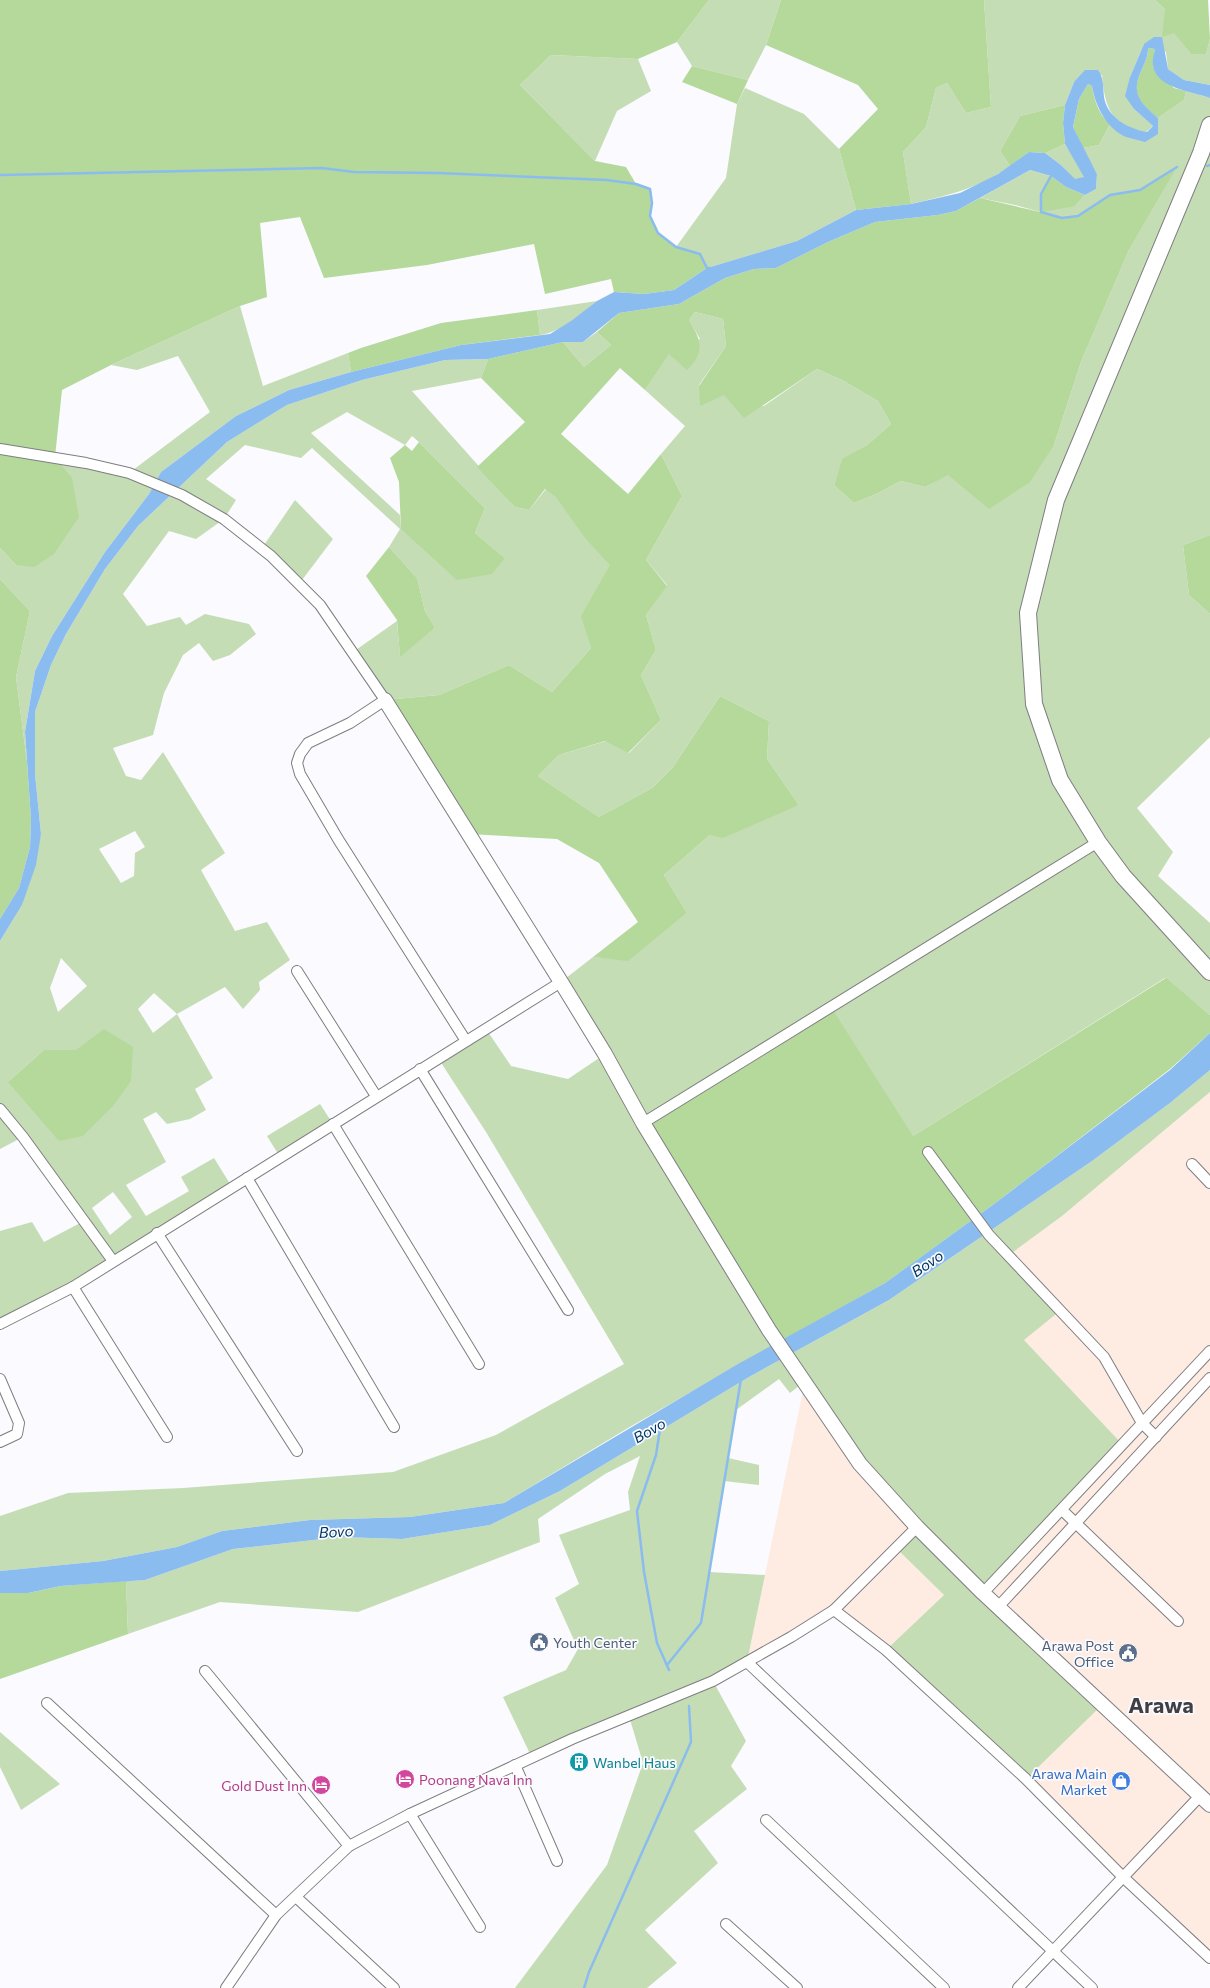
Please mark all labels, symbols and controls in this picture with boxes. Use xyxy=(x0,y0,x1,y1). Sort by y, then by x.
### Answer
water label: Bovo xyxy=(908,1246,946,1280)
water label: Bovo xyxy=(630,1414,669,1446)
water label: Bovo xyxy=(318,1521,354,1541)
public building icon: Youth Center xyxy=(528,1631,550,1653)
place label: Youth Center xyxy=(553,1634,637,1651)
place label: Arawa Post Office xyxy=(1042,1637,1114,1670)
public building icon: Arawa Post Office xyxy=(1117,1642,1139,1664)
district label: Arawa xyxy=(1128,1691,1194,1718)
building icon: Wanbel Haus xyxy=(568,1751,590,1773)
place label: Wanbel Haus xyxy=(593,1754,676,1771)
place label: Arawa Main Market xyxy=(1031,1765,1107,1798)
hotel icon: Poonang Nava Inn xyxy=(394,1768,416,1790)
shop icon: Arawa Main Market xyxy=(1110,1770,1132,1792)
place label: Poonang Nava Inn xyxy=(419,1771,533,1788)
hotel icon: Gold Dust Inn xyxy=(310,1774,332,1796)
place label: Gold Dust Inn xyxy=(221,1777,307,1794)

